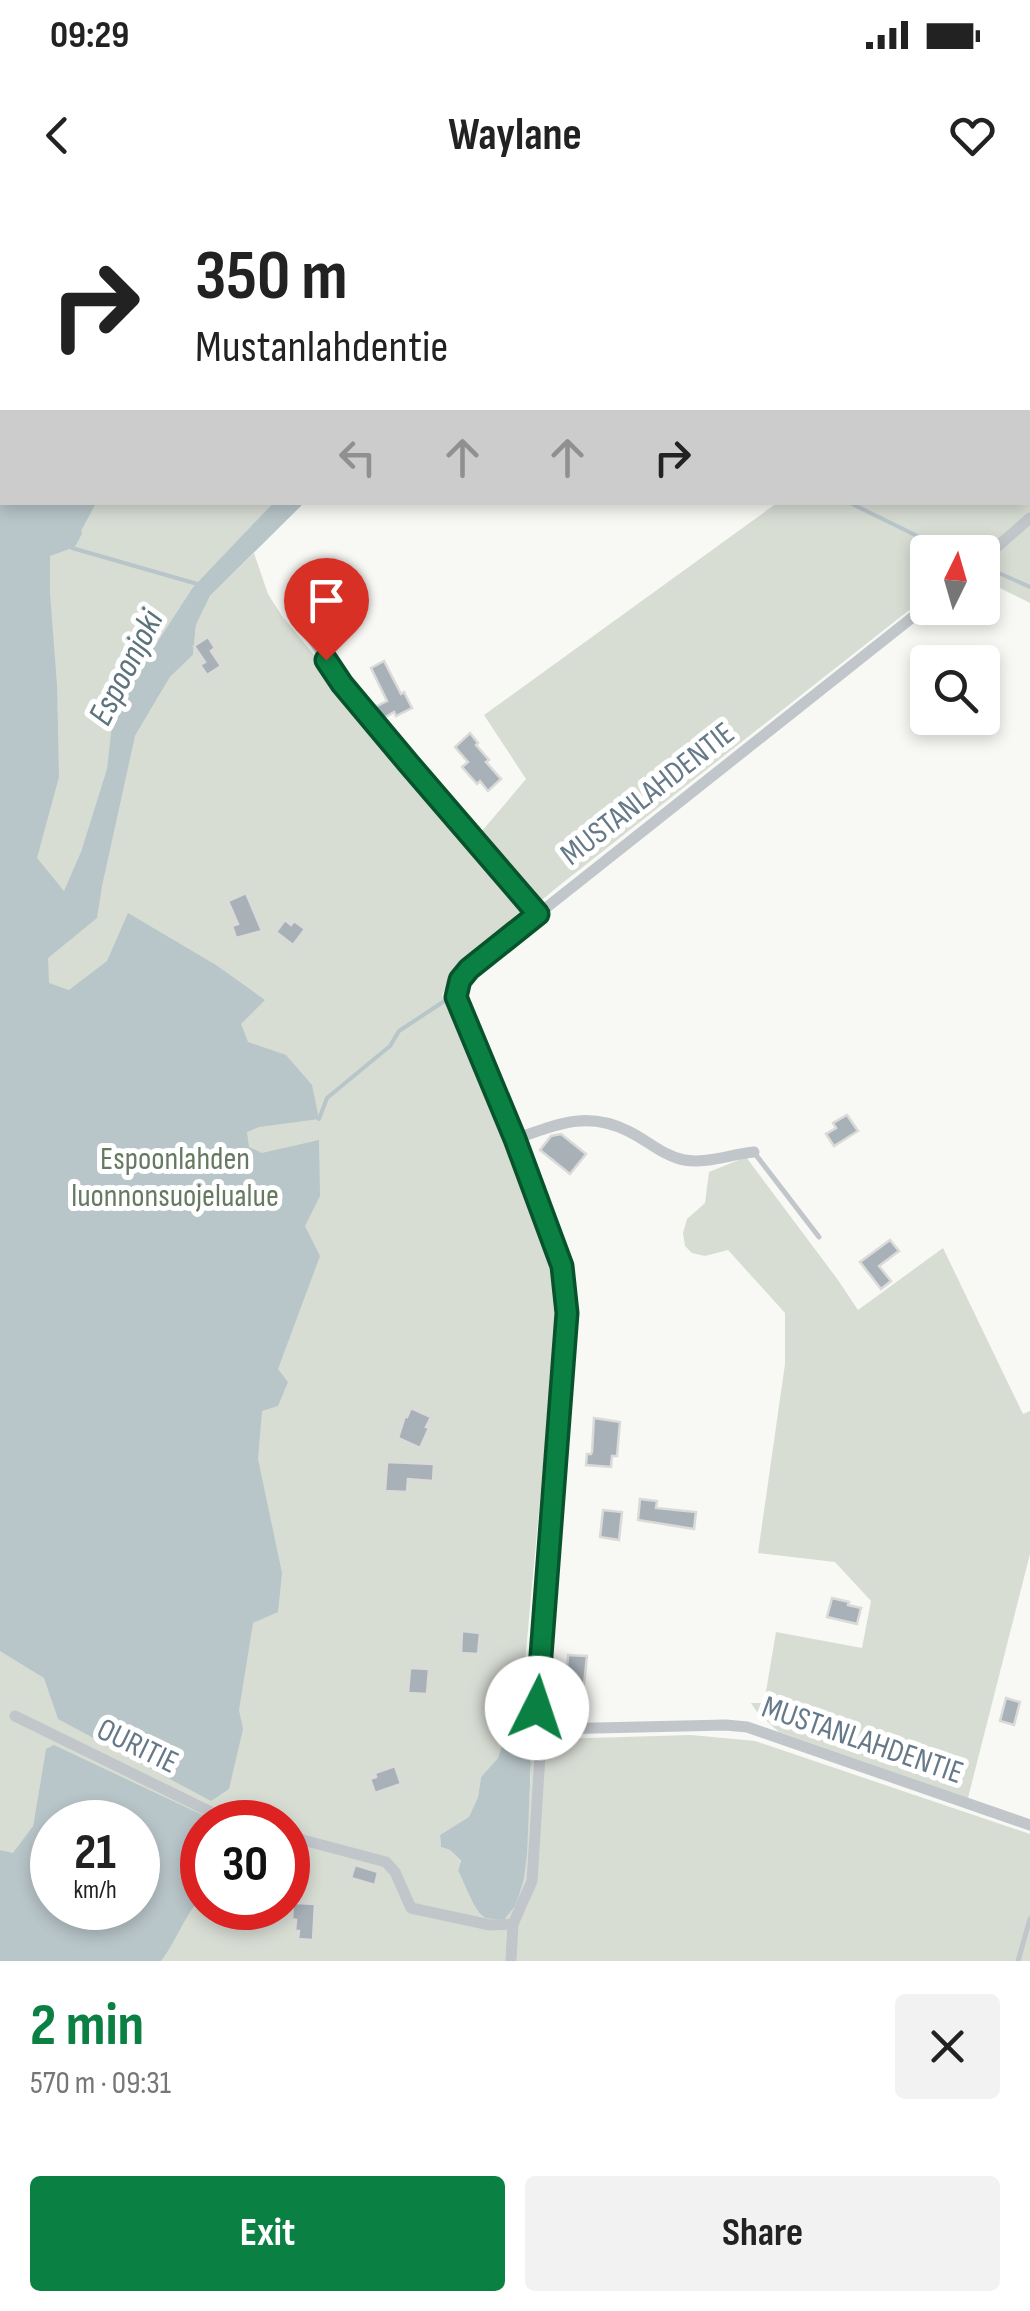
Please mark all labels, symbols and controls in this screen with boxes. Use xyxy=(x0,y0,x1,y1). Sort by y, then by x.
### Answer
text: 09:29 xyxy=(50,13,129,58)
icon: back xyxy=(30,108,85,163)
text: Waylane xyxy=(448,108,582,163)
icon: heart xyxy=(945,108,1000,163)
text: 350 m xyxy=(195,235,348,319)
icon: right xyxy=(30,240,160,370)
text: Mustanlahdentie xyxy=(195,320,448,375)
icon: left xyxy=(330,430,385,485)
icon: ahead xyxy=(435,430,490,485)
icon: ahead xyxy=(540,430,595,485)
icon: right xyxy=(645,430,700,485)
north arrow xyxy=(910,535,1000,625)
map controls xyxy=(910,535,1000,735)
pin xyxy=(284,558,369,661)
icon: arrive xyxy=(299,573,354,628)
water label: Espoonjoki xyxy=(79,602,174,732)
button: search xyxy=(910,645,1000,735)
street label: MUSTANLAHDENTIE xyxy=(553,714,743,874)
park label: Espoonlahden luonnonsuojelualue xyxy=(71,1140,279,1216)
position arrow xyxy=(485,1656,589,1760)
street label: MUSTANLAHDENTIE xyxy=(757,1688,968,1793)
street label: OURITIE xyxy=(90,1710,184,1783)
speed limit sign: 30 xyxy=(180,1800,310,1930)
text: 21 xyxy=(74,1823,116,1883)
text: km/h xyxy=(73,1875,117,1906)
text: 2 min xyxy=(30,1990,144,2062)
button: close xyxy=(895,1994,1000,2099)
text: 570 m · 09:31 xyxy=(30,2064,171,2103)
button: Exit xyxy=(30,2176,505,2291)
button: Share xyxy=(525,2176,1000,2291)

